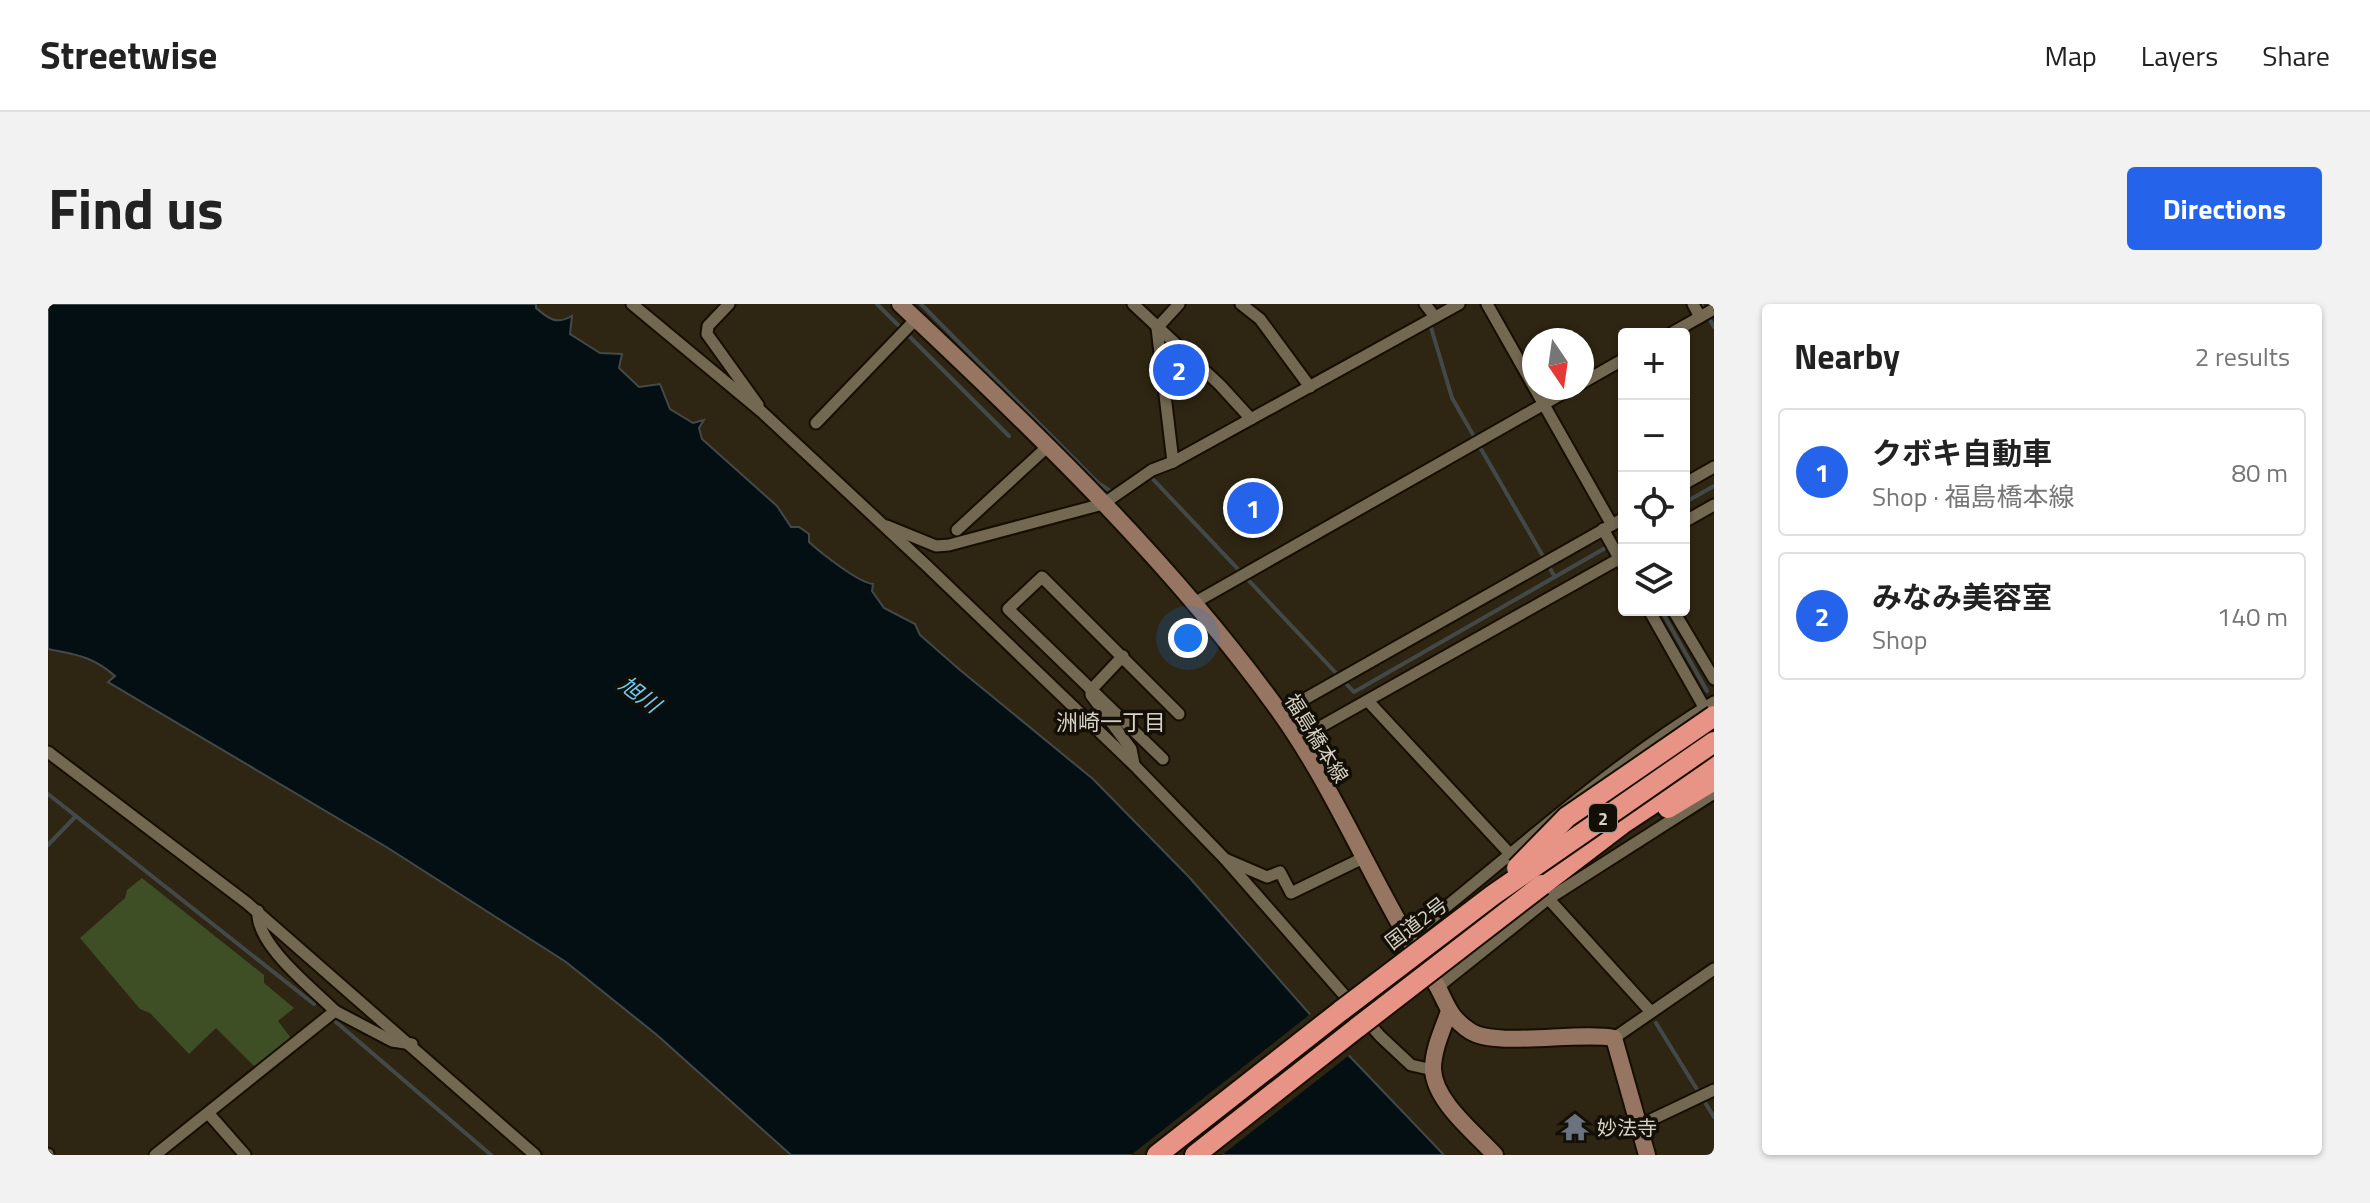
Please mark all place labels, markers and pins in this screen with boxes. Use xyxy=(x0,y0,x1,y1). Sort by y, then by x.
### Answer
pin: 2 xyxy=(1153,340,1205,400)
pin: 1 xyxy=(1227,478,1279,538)
temple icon: 妙法寺 xyxy=(1560,1112,1590,1142)
place label: 妙法寺 xyxy=(1597,1112,1657,1143)

